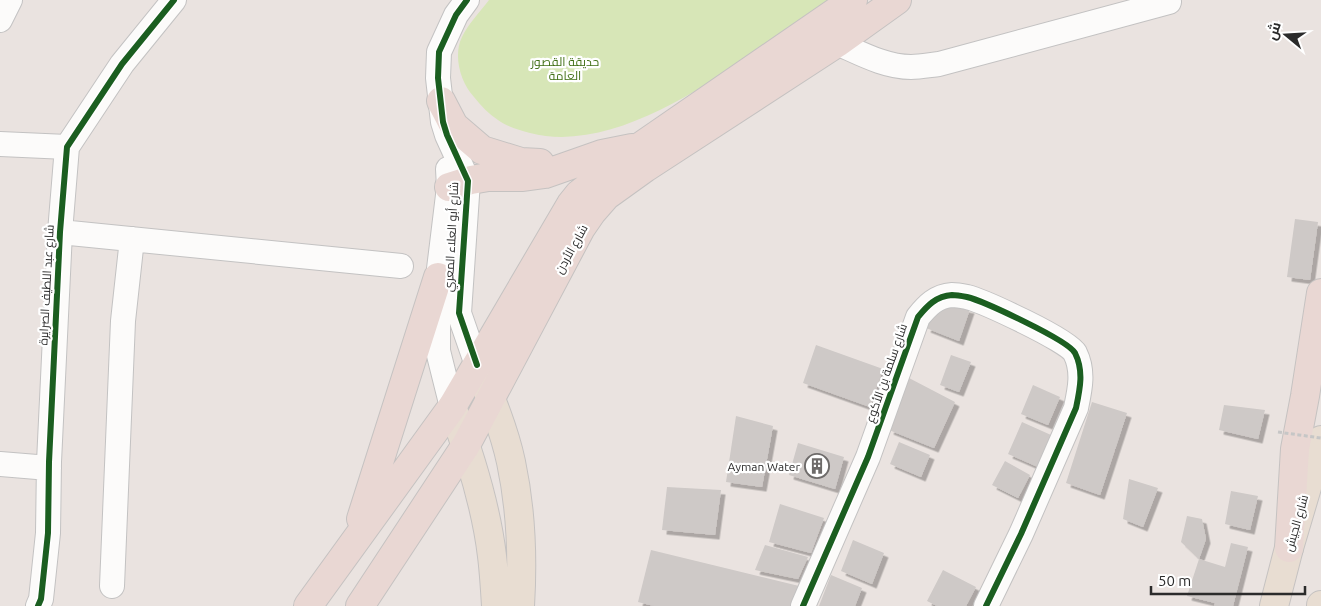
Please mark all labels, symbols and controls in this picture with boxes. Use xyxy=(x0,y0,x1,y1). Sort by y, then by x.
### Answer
north arrow xyxy=(1261,10,1311,60)
text: ش xyxy=(1263,20,1285,42)
park label: حديقة القصور العامة xyxy=(530,55,599,82)
street label: شارع أبو العلاء المعري xyxy=(441,182,464,293)
street label: شارع الأردن xyxy=(552,222,592,277)
street label: شارع عبد اللطيف الصرايرة xyxy=(36,224,58,346)
street label: شارع سلمة بن الأكوع xyxy=(863,322,911,425)
building icon: Ayman Water xyxy=(804,453,830,479)
place label: Ayman Water xyxy=(727,460,800,473)
street label: شارع الجيش xyxy=(1282,493,1312,553)
scale bar xyxy=(1151,564,1305,596)
text: 50 m xyxy=(1158,572,1191,589)

